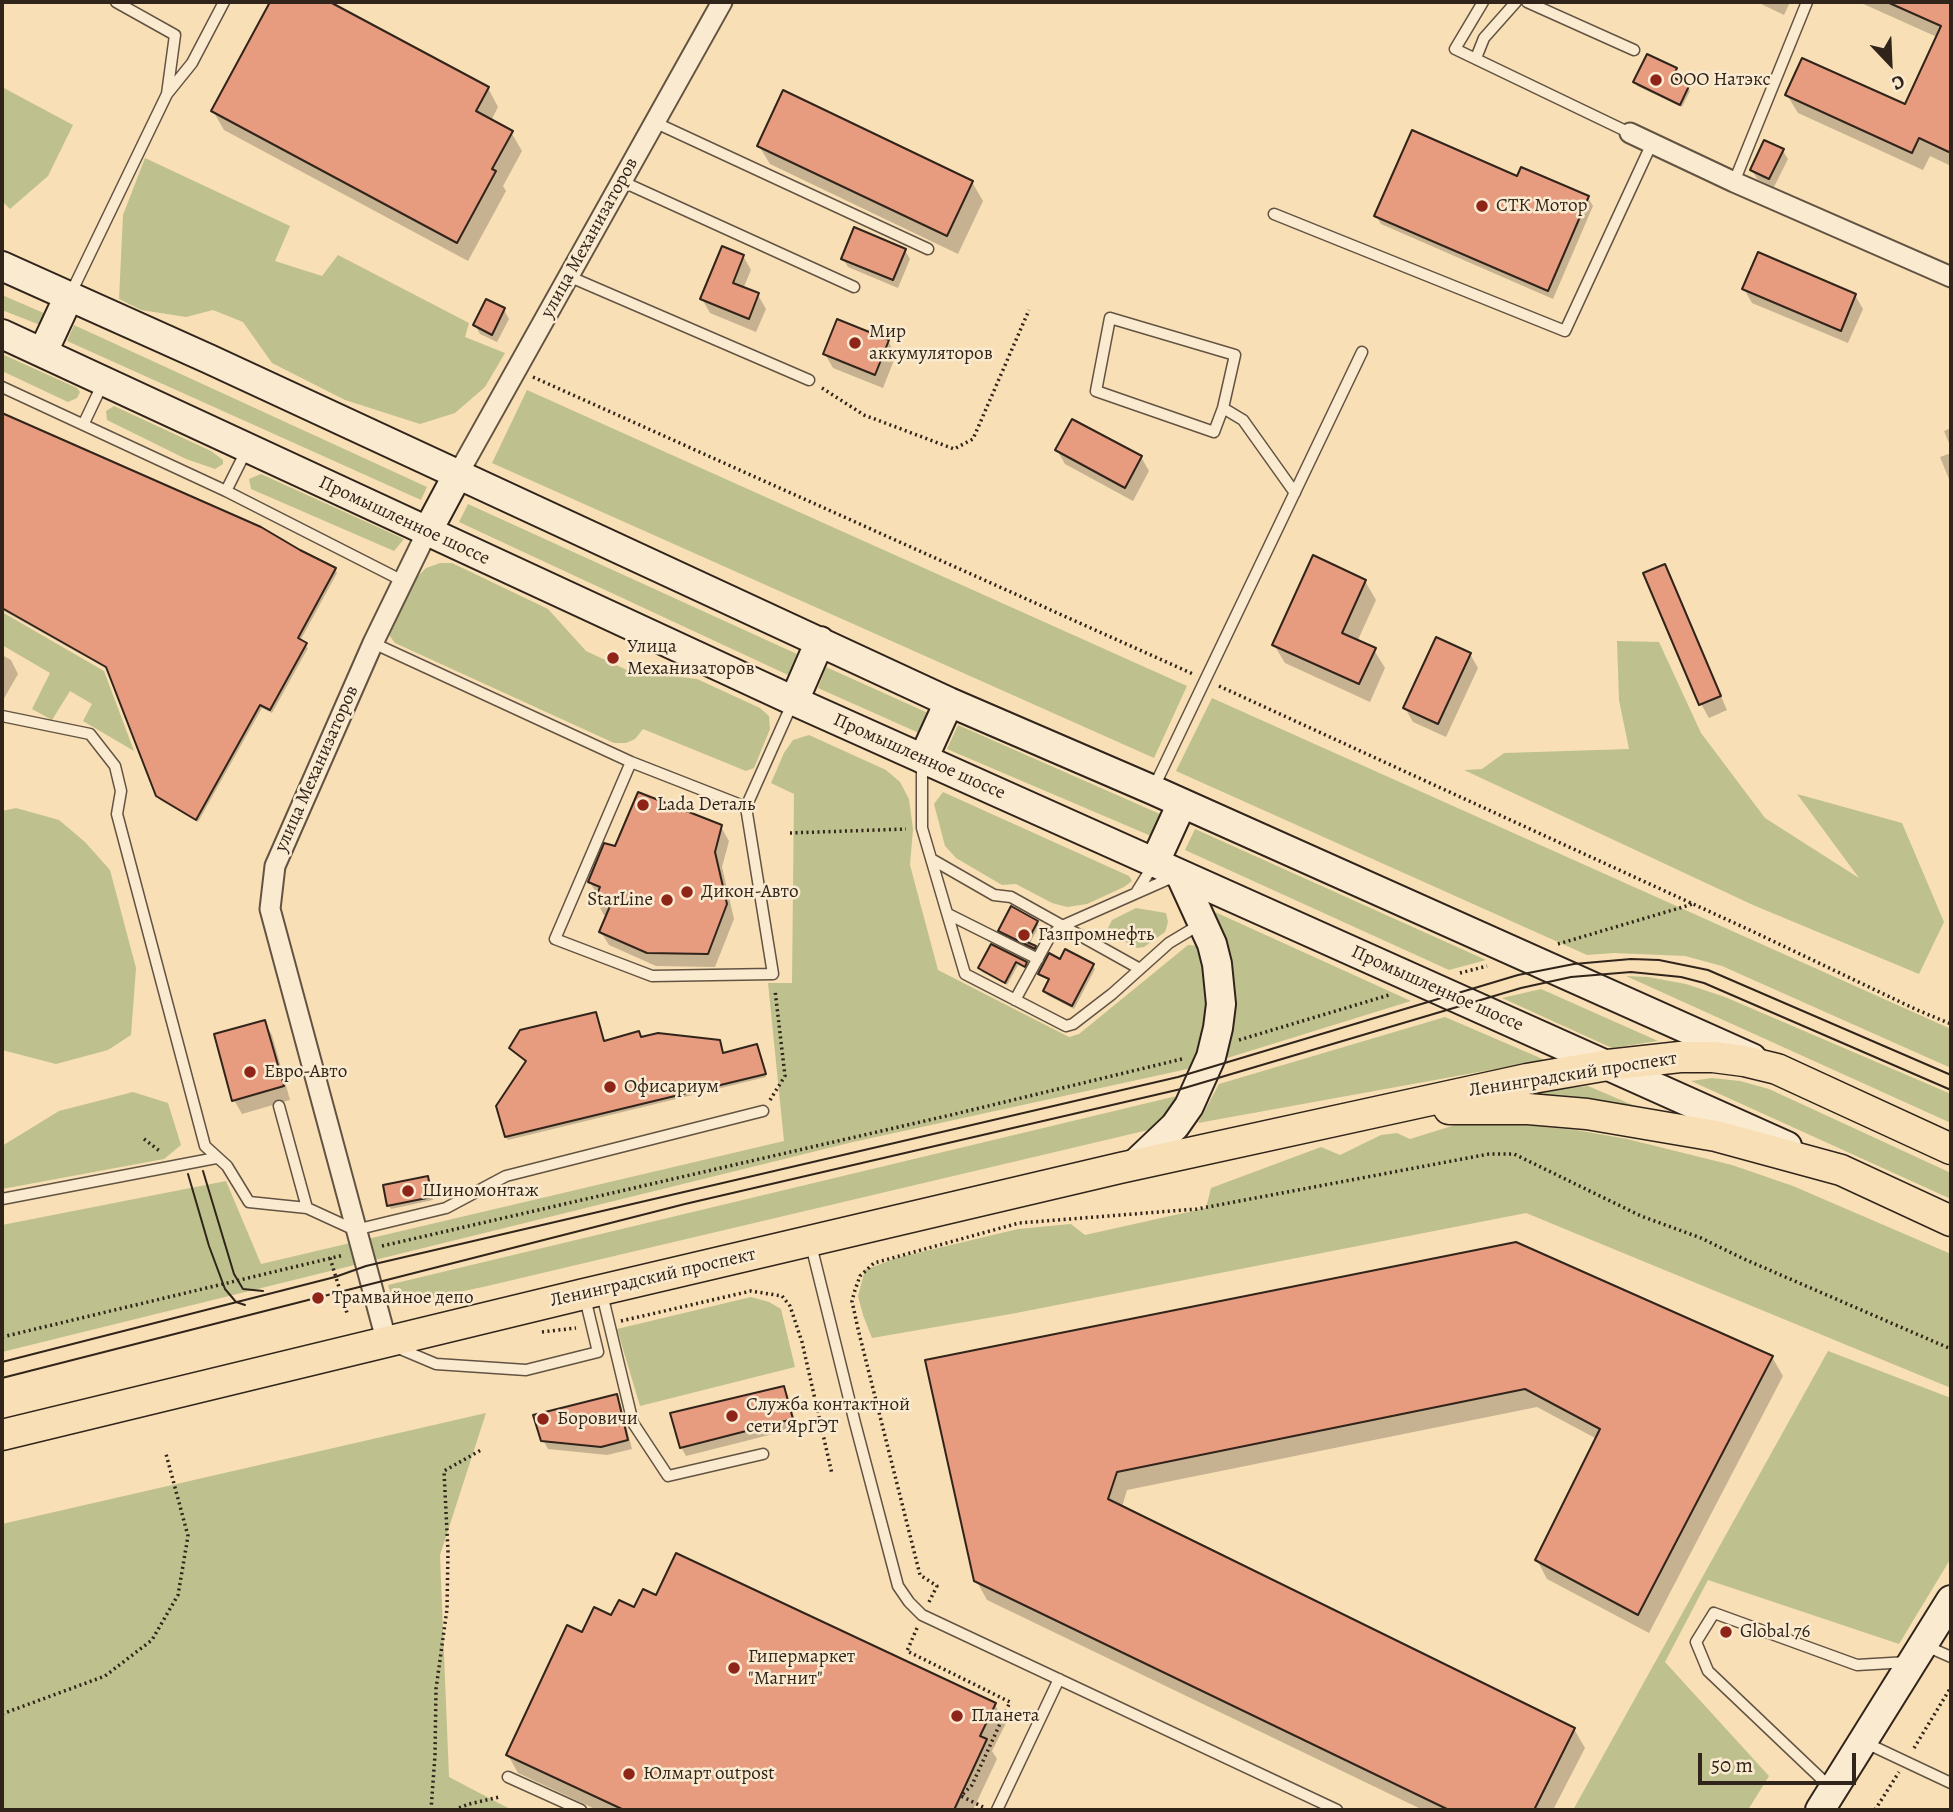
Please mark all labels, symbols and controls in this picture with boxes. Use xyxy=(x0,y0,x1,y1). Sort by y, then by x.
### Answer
north arrow xyxy=(1855,28,1925,98)
text: С xyxy=(1888,68,1909,97)
place label: ООО Натэкс xyxy=(1670,69,1771,91)
marker: ООО Натэкс xyxy=(1648,72,1664,88)
street label: улица Механизаторов xyxy=(536,154,644,322)
place label: СТК Мотор xyxy=(1496,195,1588,217)
marker: СТК Мотор xyxy=(1474,198,1490,214)
place label: Мир аккумуляторов xyxy=(869,321,993,365)
marker: Мир аккумуляторов xyxy=(847,335,863,351)
street label: Промышленное шоссе xyxy=(315,471,493,571)
place label: Улица Механизаторов xyxy=(627,636,754,680)
marker: Улица Механизаторов xyxy=(605,650,621,666)
street label: улица Механизаторов xyxy=(270,682,364,856)
street label: Промышленное шоссе xyxy=(829,709,1009,805)
place label: Lada Dеталь xyxy=(657,794,755,816)
marker: Lada Dеталь xyxy=(635,797,651,813)
place label: Дикон-Авто xyxy=(701,881,798,903)
marker: Дикон-Авто xyxy=(679,884,695,900)
place label: StarLine xyxy=(587,889,653,911)
marker: StarLine xyxy=(659,892,675,908)
place label: Газпромнефть xyxy=(1038,924,1154,946)
marker: Газпромнефть xyxy=(1016,927,1032,943)
street label: Промышленное шоссе xyxy=(1347,941,1527,1037)
street label: Ленинградский проспект xyxy=(1467,1047,1679,1103)
place label: Евро-Авто xyxy=(264,1061,347,1083)
marker: Евро-Авто xyxy=(242,1064,258,1080)
place label: Офисариум xyxy=(624,1076,719,1098)
marker: Офисариум xyxy=(602,1079,618,1095)
place label: Шиномонтаж xyxy=(422,1180,539,1202)
marker: Шиномонтаж xyxy=(400,1183,416,1199)
street label: Ленинградский проспект xyxy=(548,1243,758,1313)
place label: Трамвайное депо xyxy=(332,1287,474,1309)
marker: Трамвайное депо xyxy=(310,1290,326,1306)
place label: Служба контактной сети ЯрГЭТ xyxy=(746,1394,910,1438)
place label: Боровичи xyxy=(557,1408,638,1430)
marker: Служба контактной сети ЯрГЭТ xyxy=(724,1408,740,1424)
marker: Боровичи xyxy=(535,1411,551,1427)
place label: Global 76 xyxy=(1740,1621,1810,1643)
marker: Global 76 xyxy=(1718,1624,1734,1640)
place label: Гипермаркет "Магнит" xyxy=(748,1646,855,1690)
marker: Гипермаркет "Магнит" xyxy=(726,1660,742,1676)
place label: Планета xyxy=(971,1705,1040,1727)
marker: Планета xyxy=(949,1708,965,1724)
scale bar xyxy=(1701,1738,1858,1782)
text: 50 m xyxy=(1711,1751,1753,1779)
place label: Юлмарт outpost xyxy=(643,1763,775,1785)
marker: Юлмарт outpost xyxy=(621,1766,637,1782)

